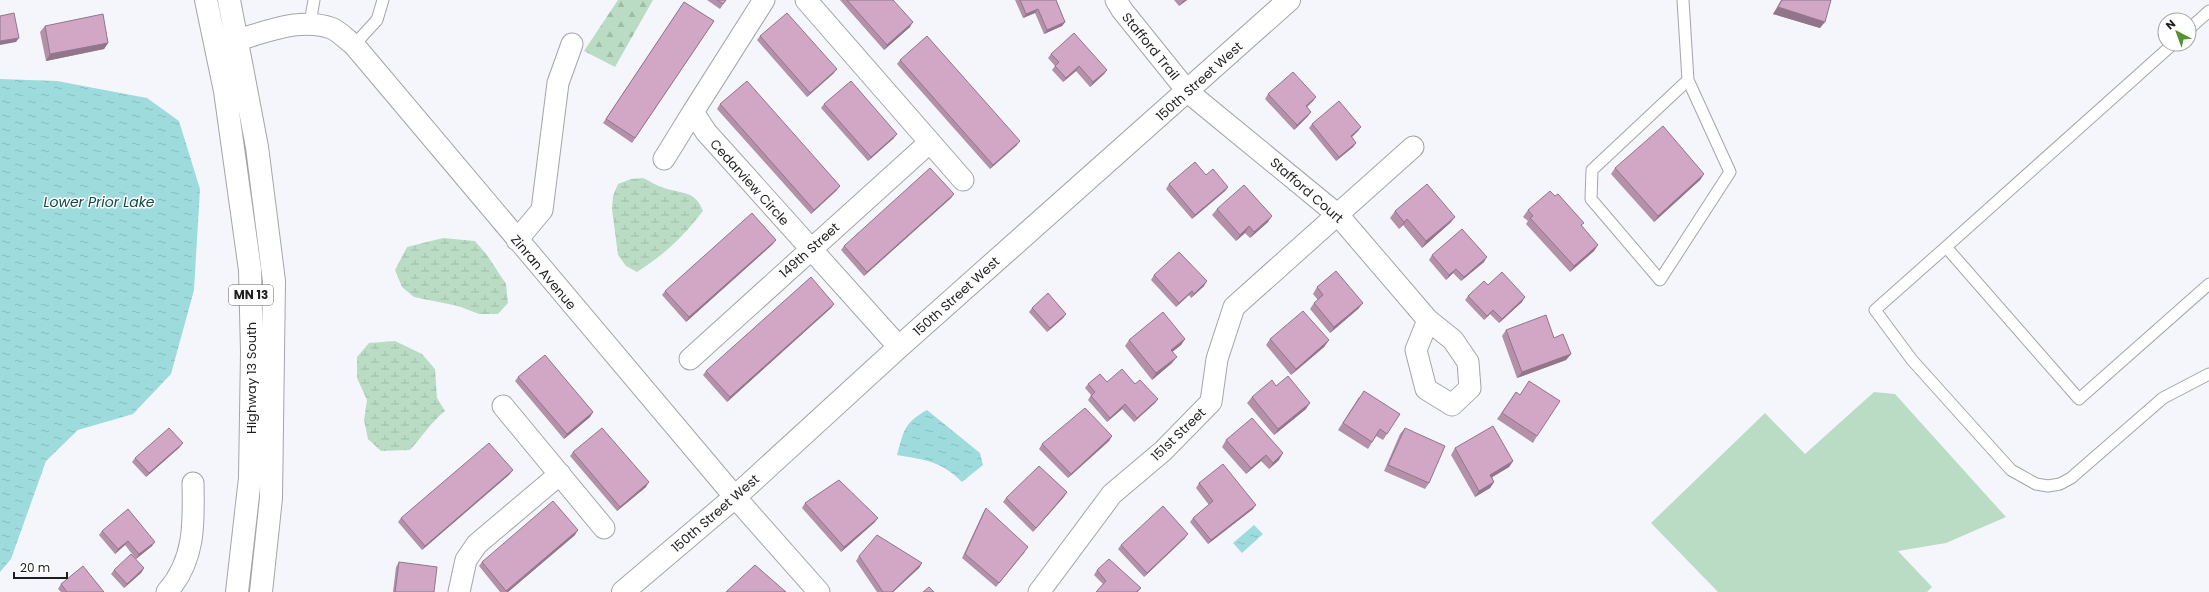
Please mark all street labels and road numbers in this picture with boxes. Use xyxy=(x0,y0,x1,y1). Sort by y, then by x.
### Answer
street label: Stafford Trail xyxy=(1117,8,1184,84)
street label: 150th Street West xyxy=(1152,37,1247,126)
street label: Cedarview Circle xyxy=(706,135,794,230)
street label: Stafford Court xyxy=(1266,153,1348,228)
street label: 149th Street xyxy=(775,218,844,283)
street label: Zinran Avenue xyxy=(507,231,581,314)
street label: 150th Street West xyxy=(909,252,1004,341)
road number: MN 13 xyxy=(229,285,273,305)
street label: Highway 13 South xyxy=(242,322,261,434)
street label: 151st Street xyxy=(1147,403,1210,465)
street label: 150th Street West xyxy=(667,470,764,557)

